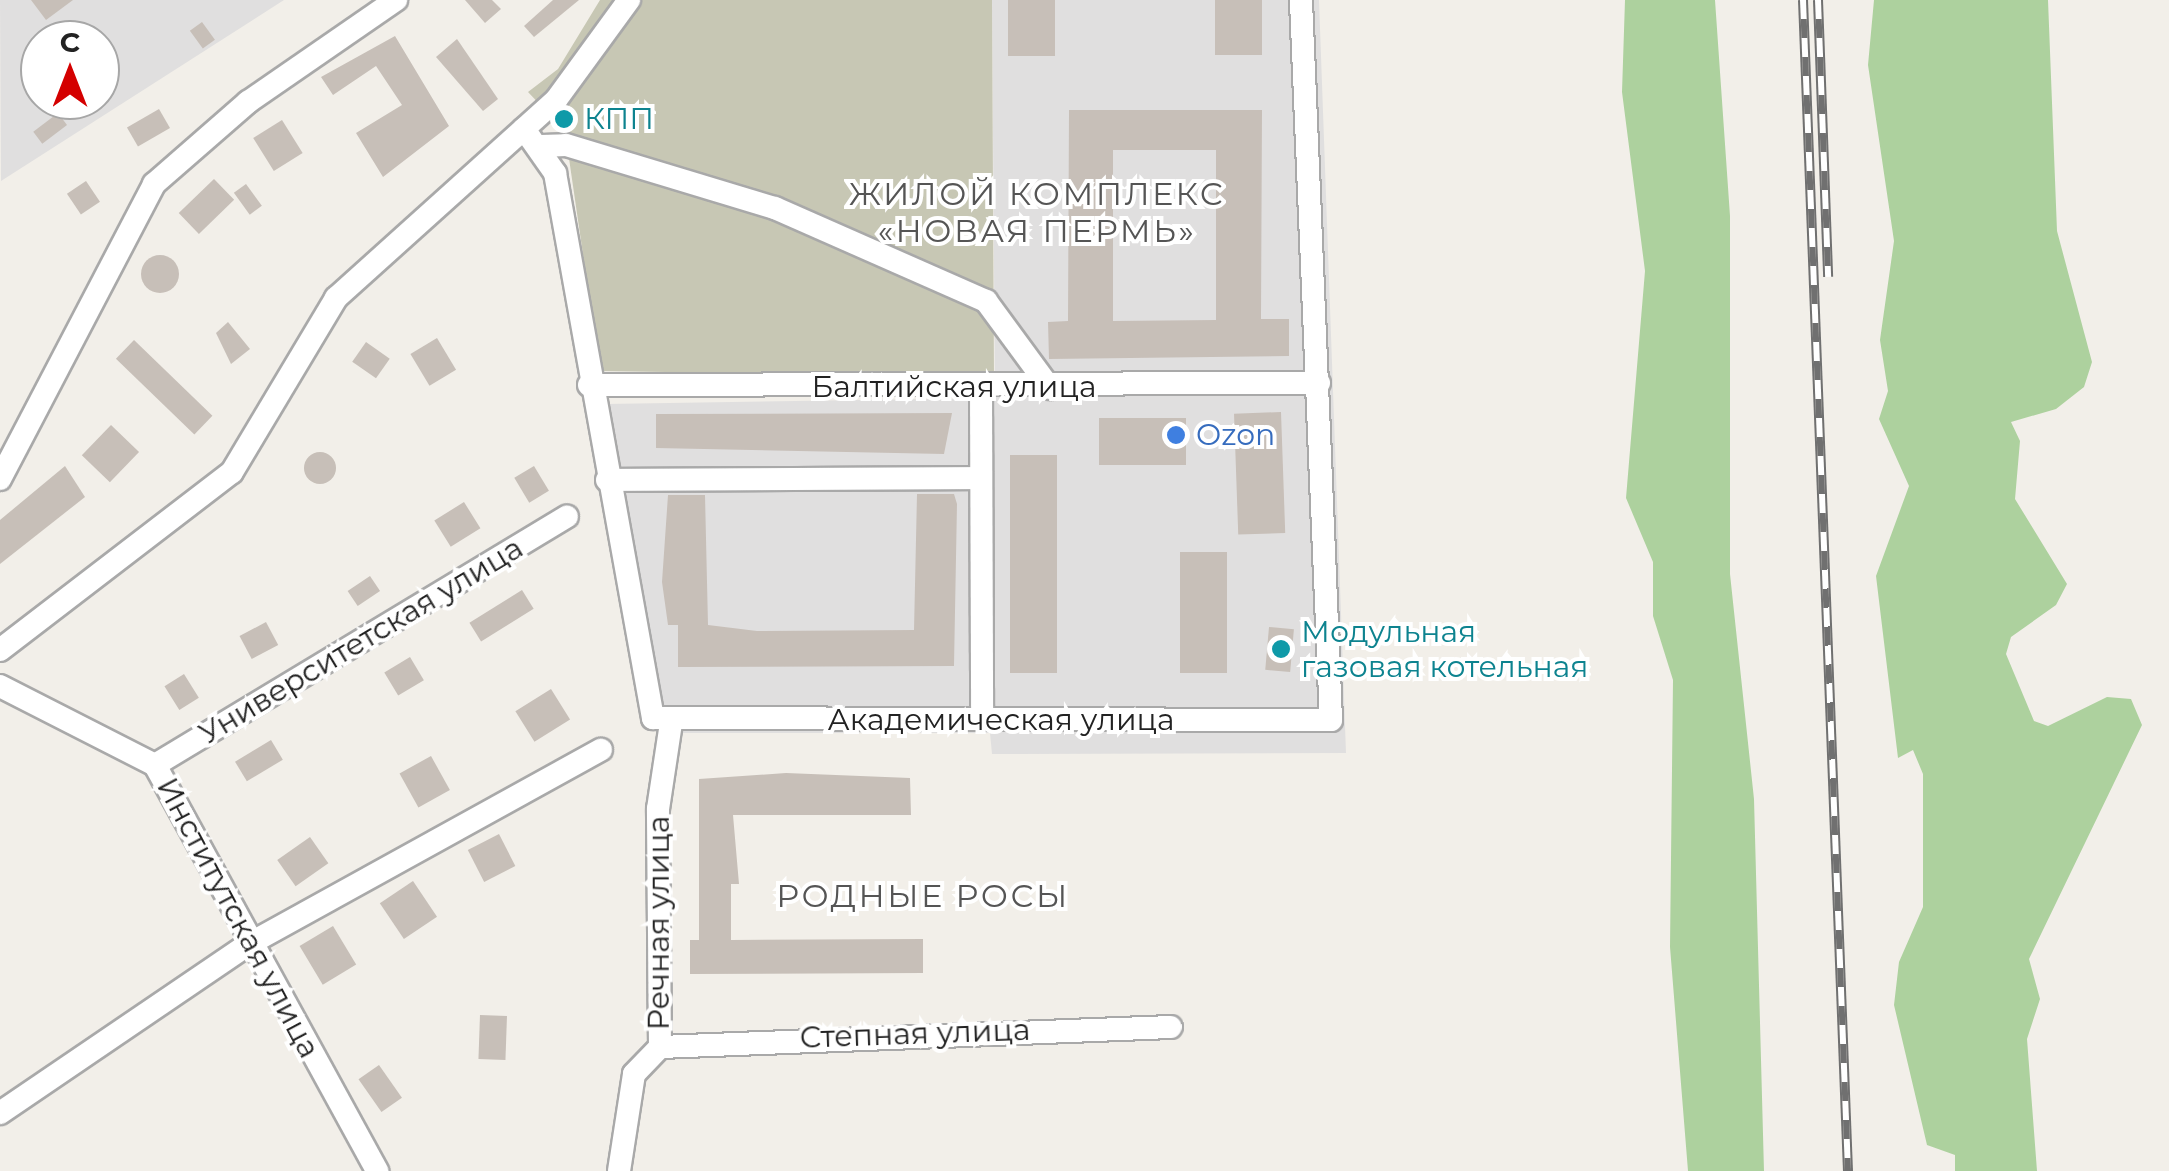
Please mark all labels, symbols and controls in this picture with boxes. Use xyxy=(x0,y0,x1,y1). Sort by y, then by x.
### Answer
north arrow xyxy=(20,20,120,120)
text: С xyxy=(60,25,80,59)
place label: КПП xyxy=(584,101,654,137)
marker: КПП xyxy=(553,108,575,130)
district label: ЖИЛОЙ КОМПЛЕКС «НОВАЯ ПЕРМЬ» xyxy=(849,176,1225,251)
street label: Балтийская улица xyxy=(812,369,1096,405)
place label: Ozon xyxy=(1196,417,1275,453)
marker: Ozon xyxy=(1165,424,1187,446)
street label: Университетская улица xyxy=(193,530,529,752)
place label: Модульная газовая котельная xyxy=(1301,614,1588,684)
marker: Модульная газовая котельная xyxy=(1270,638,1292,660)
street label: Академическая улица xyxy=(827,702,1175,738)
street label: Институтская улица xyxy=(149,772,327,1064)
street label: Речная улица xyxy=(641,816,677,1030)
district label: РОДНЫЕ РОСЫ xyxy=(776,877,1070,915)
street label: Степная улица xyxy=(799,1012,1031,1056)

